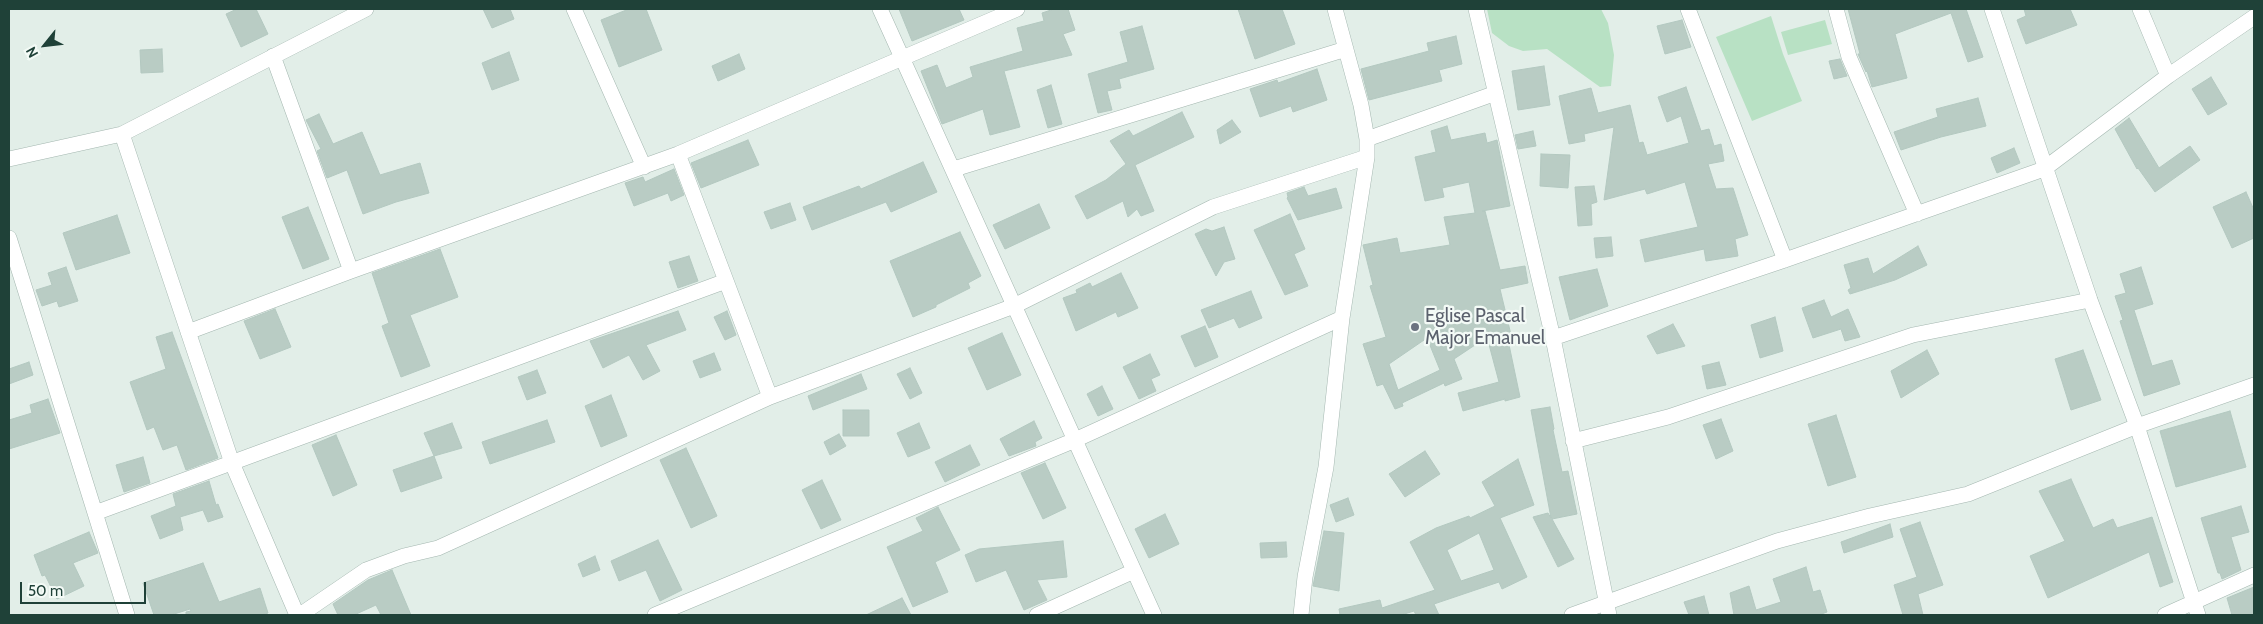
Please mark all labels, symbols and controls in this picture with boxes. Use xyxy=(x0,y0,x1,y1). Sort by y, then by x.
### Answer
north arrow xyxy=(20,20,70,70)
text: N xyxy=(22,44,42,61)
place label: Eglise Pascal Major Emanuel xyxy=(1425,305,1545,349)
marker: Eglise Pascal Major Emanuel xyxy=(1409,321,1421,333)
scale bar xyxy=(22,572,149,604)
text: 50 m xyxy=(28,582,63,600)

